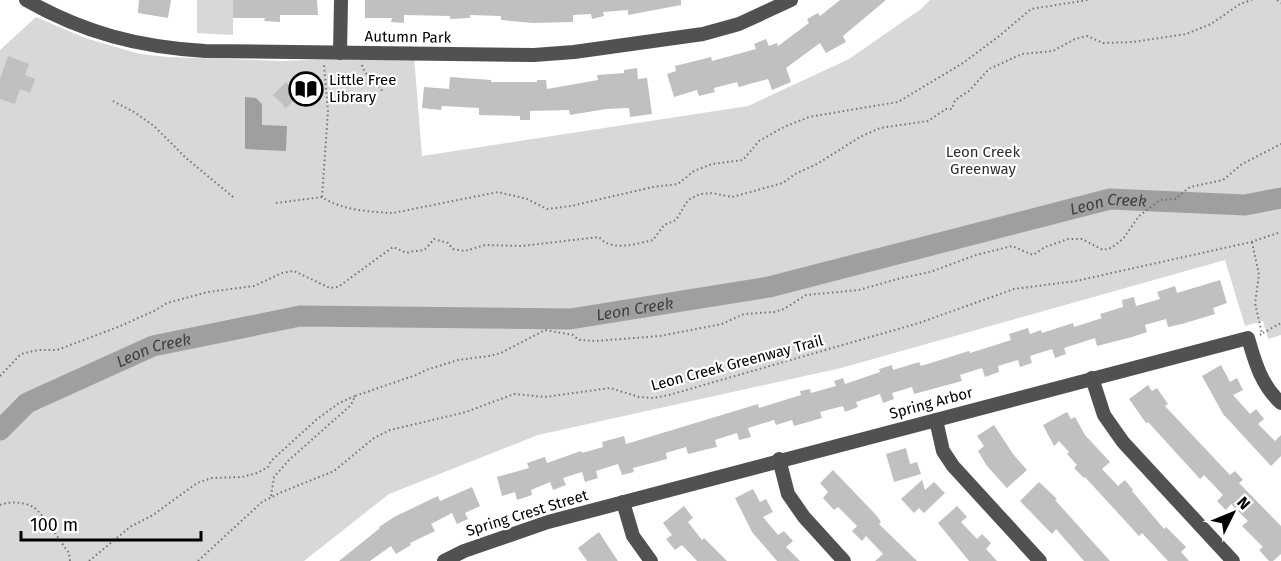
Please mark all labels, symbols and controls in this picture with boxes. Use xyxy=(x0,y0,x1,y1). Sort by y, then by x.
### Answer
street label: Autumn Park xyxy=(365,27,452,47)
library icon: Little Free Library xyxy=(288,71,324,107)
place label: Little Free Library xyxy=(329,71,396,106)
park label: Leon Creek Greenway xyxy=(946,143,1020,178)
water label: Leon Creek xyxy=(1068,189,1147,218)
water label: Leon Creek xyxy=(595,293,675,324)
water label: Leon Creek xyxy=(113,329,193,371)
street label: Leon Creek Greenway Trail xyxy=(649,331,826,395)
street label: Spring Arbor xyxy=(887,383,975,423)
north arrow xyxy=(1203,483,1263,543)
street label: Spring Crest Street xyxy=(464,486,591,540)
text: N xyxy=(1233,493,1254,513)
scale bar xyxy=(21,504,201,542)
text: 100 m xyxy=(30,514,78,536)

